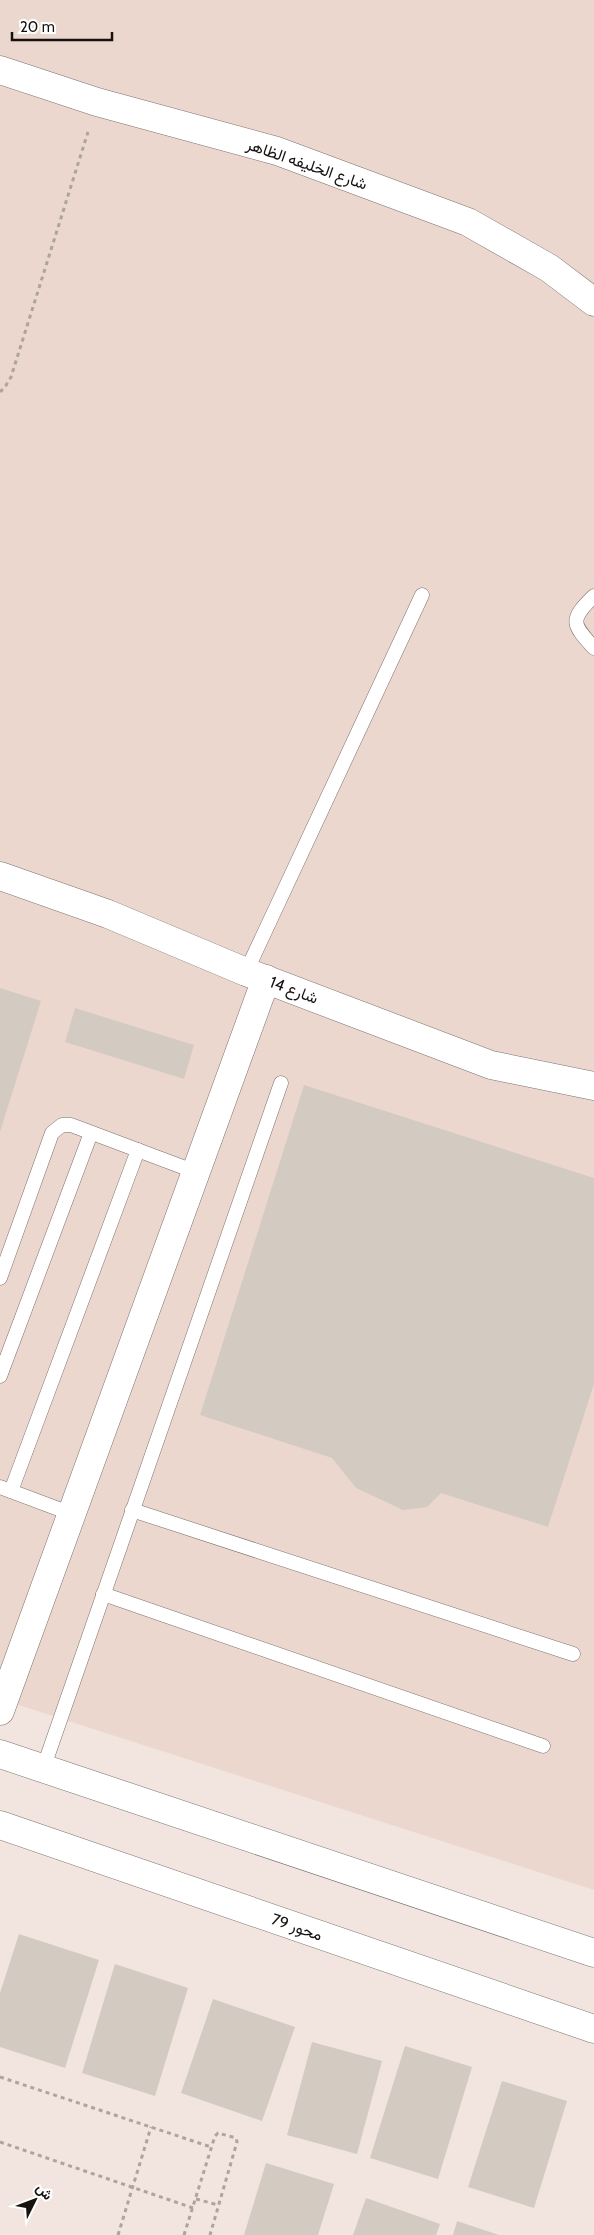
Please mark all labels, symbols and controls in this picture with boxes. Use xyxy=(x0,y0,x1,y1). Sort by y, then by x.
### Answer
scale bar xyxy=(12,10,112,42)
text: 20 m xyxy=(20,18,55,36)
street label: شارع الخليفه الظاهر xyxy=(243,134,370,195)
street label: شارع 14 xyxy=(266,972,321,1010)
street label: محور 79 xyxy=(269,1909,325,1946)
north arrow xyxy=(10,2175,60,2225)
text: ش xyxy=(32,2179,57,2204)

